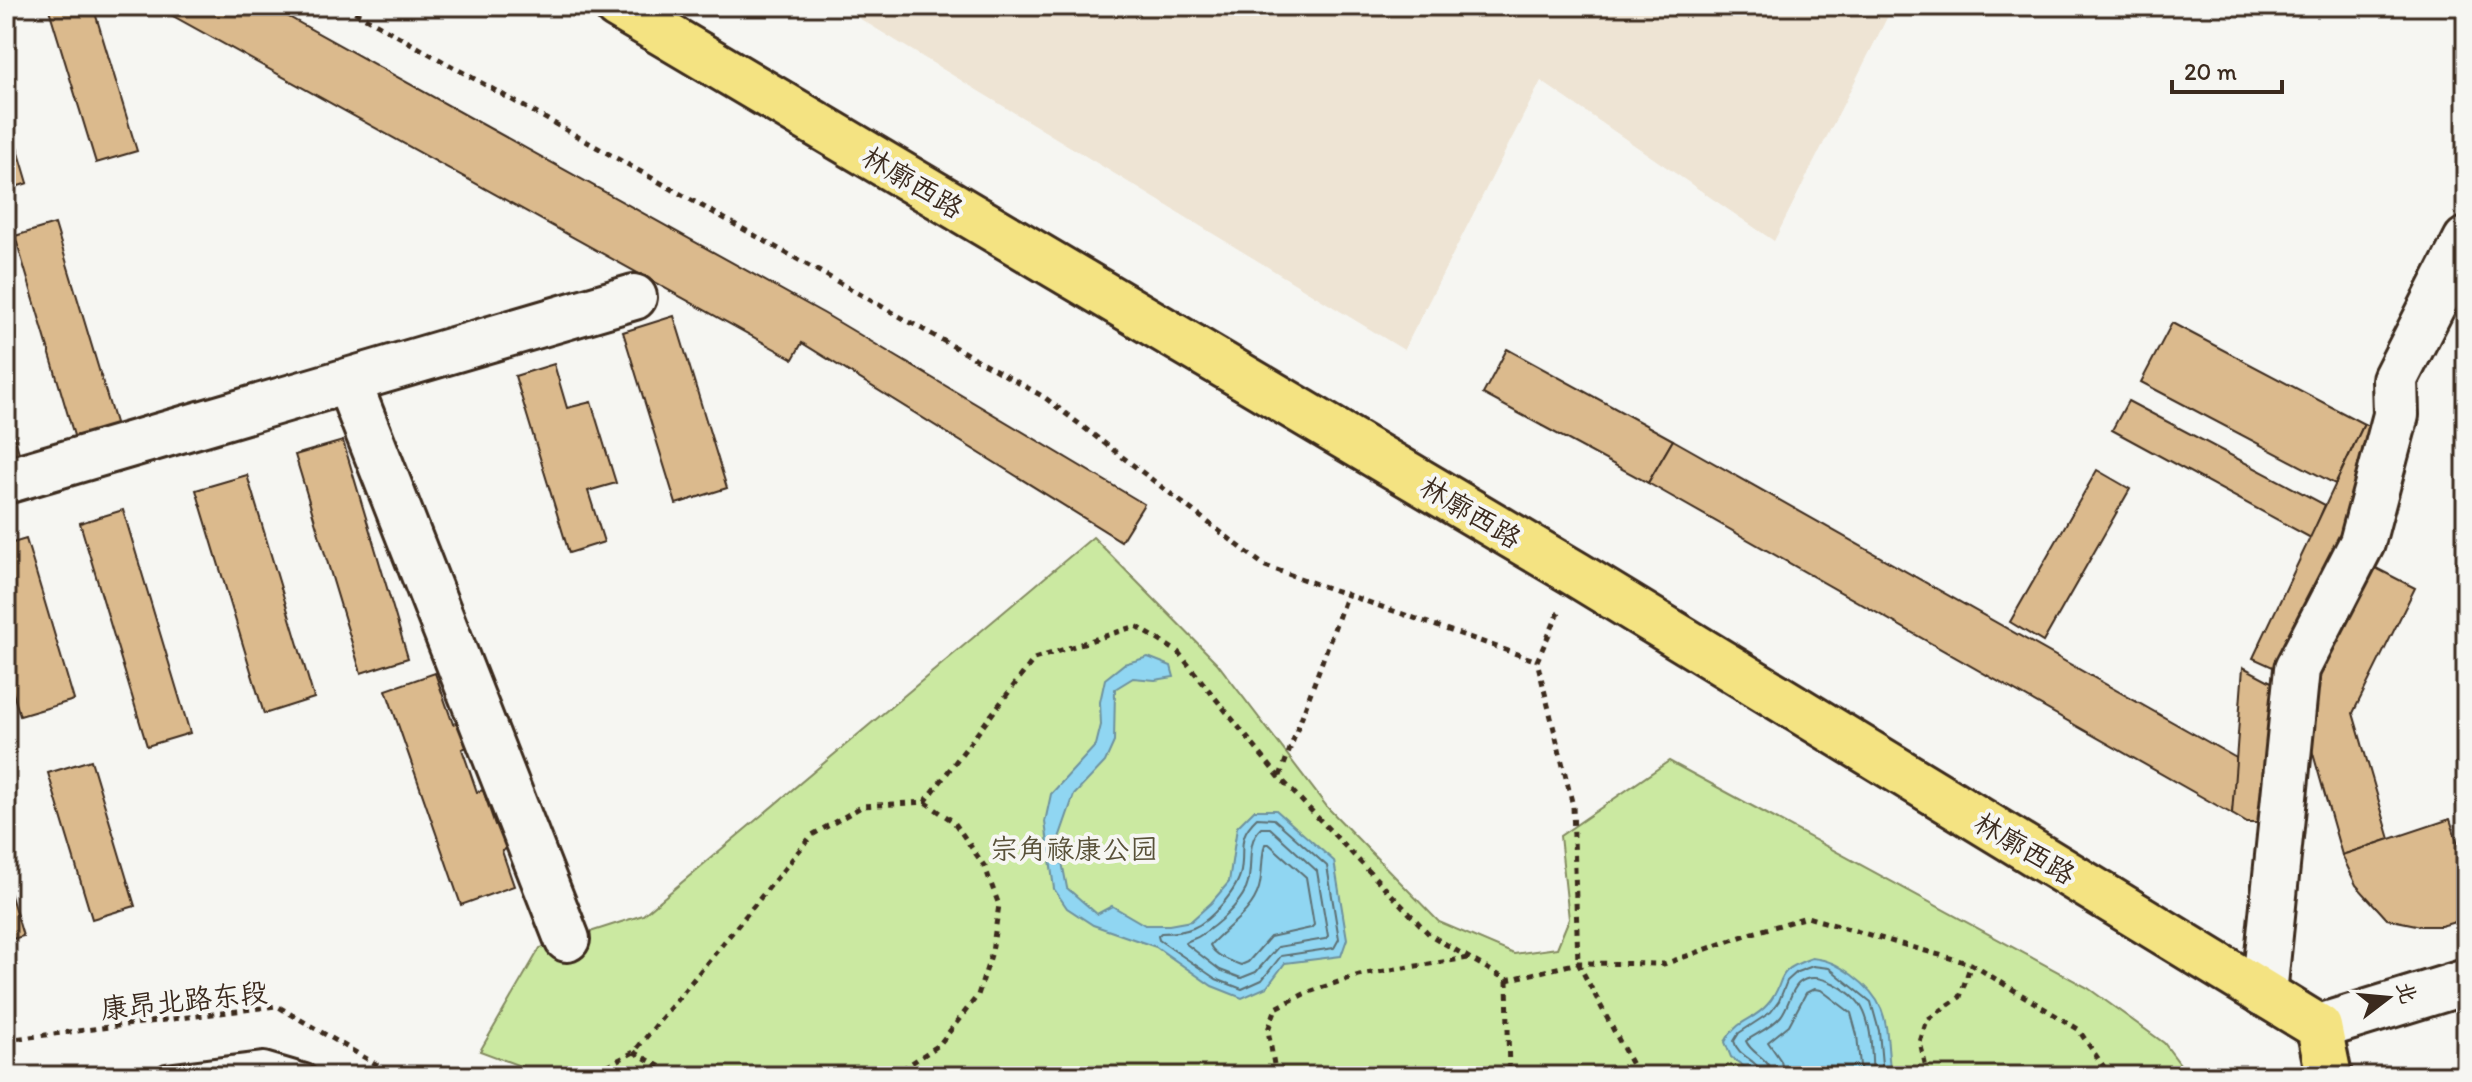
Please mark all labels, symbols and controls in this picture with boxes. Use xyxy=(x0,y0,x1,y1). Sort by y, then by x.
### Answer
scale bar xyxy=(2172,44,2282,94)
text: 20 m xyxy=(2184,57,2237,86)
street label: 林廓西路 xyxy=(856,139,970,225)
street label: 林廓西路 xyxy=(1414,469,1528,555)
street label: 林廓西路 xyxy=(1968,805,2082,891)
park label: 宗角禄康公园 xyxy=(990,832,1158,866)
north arrow xyxy=(2348,958,2428,1038)
street label: 康昂北路东段 xyxy=(99,974,269,1026)
text: 北 xyxy=(2391,978,2423,1007)

